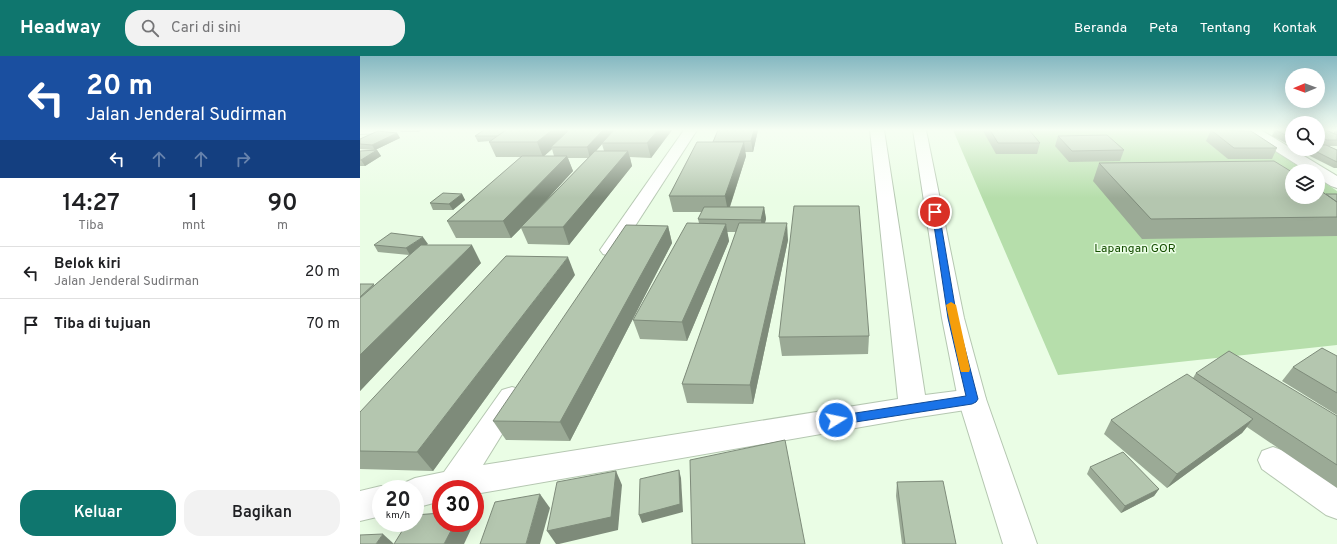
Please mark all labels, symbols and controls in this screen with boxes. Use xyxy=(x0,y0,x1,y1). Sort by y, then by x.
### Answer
search box xyxy=(125,10,405,46)
text: Headway xyxy=(20,16,101,40)
icon: search xyxy=(139,17,161,39)
text: Cari di sini xyxy=(171,19,241,38)
text: Beranda xyxy=(1074,20,1127,37)
text: Peta xyxy=(1149,20,1178,37)
text: Tentang xyxy=(1200,20,1251,37)
text: Kontak xyxy=(1273,20,1317,37)
north arrow xyxy=(1285,68,1325,108)
map controls xyxy=(1285,68,1325,204)
text: 20 m xyxy=(86,69,153,105)
icon: left xyxy=(20,72,72,124)
text: Jalan Jenderal Sudirman xyxy=(86,104,287,127)
button: search xyxy=(1285,116,1325,156)
icon: left xyxy=(106,148,128,170)
icon: ahead xyxy=(148,148,170,170)
icon: ahead xyxy=(190,148,212,170)
icon: right xyxy=(232,148,254,170)
button: layers xyxy=(1285,164,1325,204)
text: 14:27 xyxy=(62,189,120,219)
text: 1 xyxy=(189,189,198,219)
text: 90 xyxy=(267,189,298,219)
pin xyxy=(918,195,952,229)
icon: arrive xyxy=(924,201,946,223)
text: Tiba xyxy=(78,218,104,234)
text: mnt xyxy=(182,218,205,234)
text: m xyxy=(277,218,288,234)
park label: Lapangan GOR xyxy=(1094,241,1176,257)
text: Belok kiri xyxy=(54,255,121,274)
icon: left xyxy=(20,262,42,284)
text: 20 m xyxy=(305,263,340,282)
text: Jalan Jenderal Sudirman xyxy=(54,274,199,290)
icon: arrive xyxy=(20,314,42,336)
text: Tiba di tujuan xyxy=(54,315,151,334)
text: 70 m xyxy=(307,315,340,334)
position arrow xyxy=(815,399,857,441)
speed limit sign: 30 xyxy=(432,480,484,532)
text: 20 xyxy=(385,488,411,514)
button: Keluar xyxy=(20,490,176,536)
button: Bagikan xyxy=(184,490,340,536)
text: km/h xyxy=(386,509,410,522)

